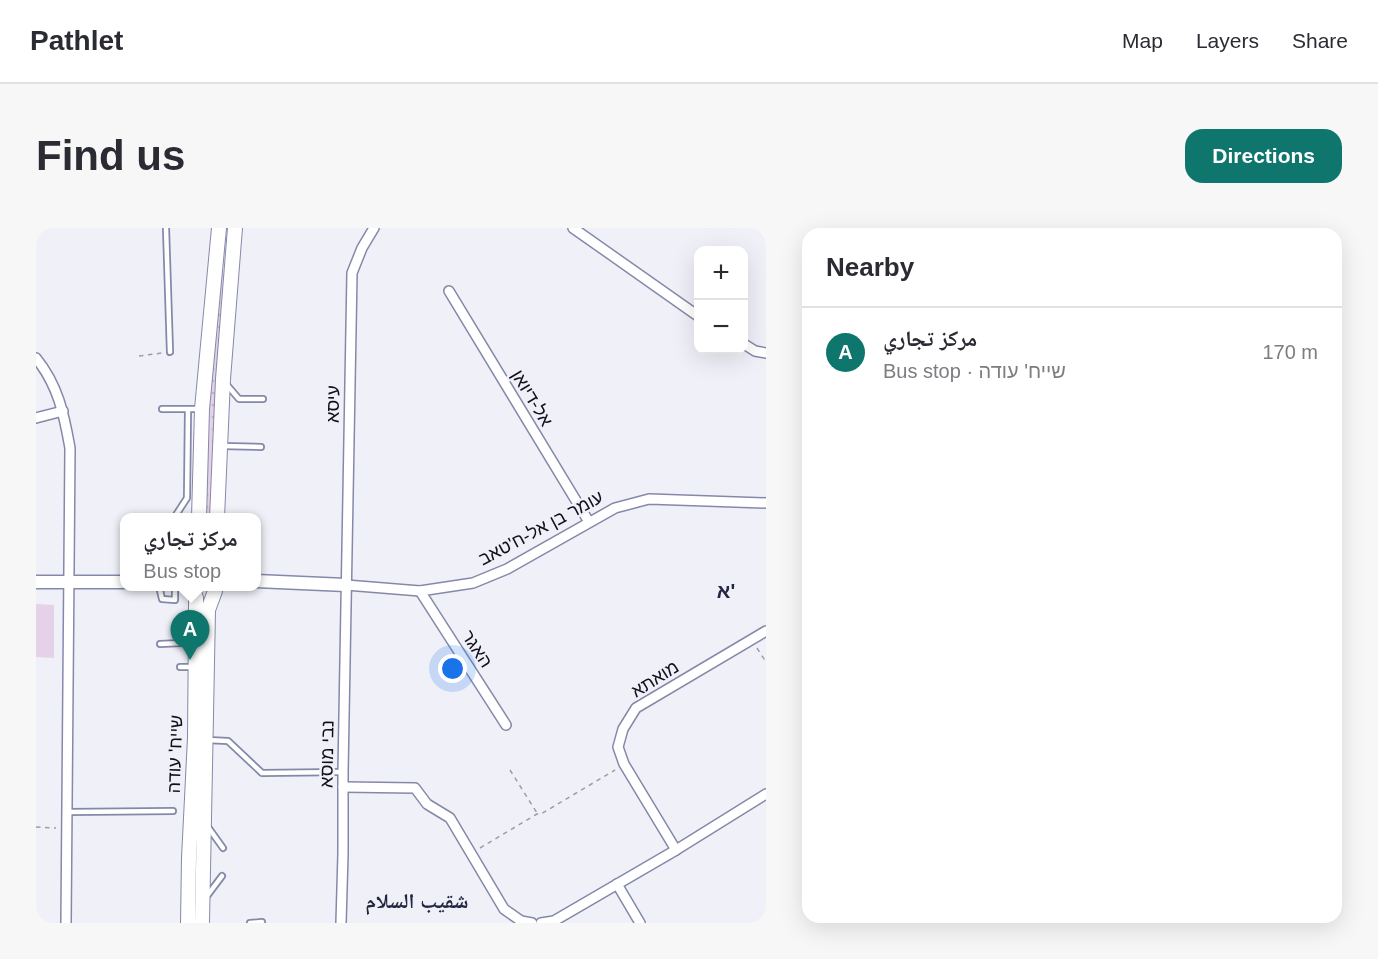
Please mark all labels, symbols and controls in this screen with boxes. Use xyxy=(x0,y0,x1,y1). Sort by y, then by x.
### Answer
text: Pathlet xyxy=(30,25,123,56)
text: Map xyxy=(1122,29,1163,52)
text: Layers xyxy=(1196,29,1259,52)
text: Share xyxy=(1292,29,1348,52)
button: Directions xyxy=(1185,129,1342,183)
text: Find us xyxy=(36,132,185,179)
map controls xyxy=(694,246,748,354)
button: + xyxy=(694,246,748,300)
text: Nearby xyxy=(826,252,914,282)
button: − xyxy=(694,300,748,354)
text: مركز تجاري xyxy=(883,326,977,351)
text: A xyxy=(838,341,853,363)
text: 170 m xyxy=(1262,341,1318,363)
text: Bus stop · שייח' עודה xyxy=(883,360,1066,382)
street label: אל-דיואן xyxy=(508,366,557,430)
street label: עיסא xyxy=(323,385,343,423)
street label: עומר בן אל-ח'טאב xyxy=(475,487,607,569)
popup xyxy=(120,513,261,591)
text: مركز تجاري xyxy=(143,526,238,551)
text: Bus stop xyxy=(143,560,221,582)
district label: א' xyxy=(717,580,735,602)
pin: A xyxy=(170,610,210,660)
street label: האגר xyxy=(458,627,496,671)
your location xyxy=(438,654,467,683)
street label: מואתא xyxy=(628,657,682,701)
street label: שייח' עודה xyxy=(164,714,186,794)
street label: נבי מוסא xyxy=(316,720,338,788)
district label: شقيب السلام xyxy=(366,889,468,915)

